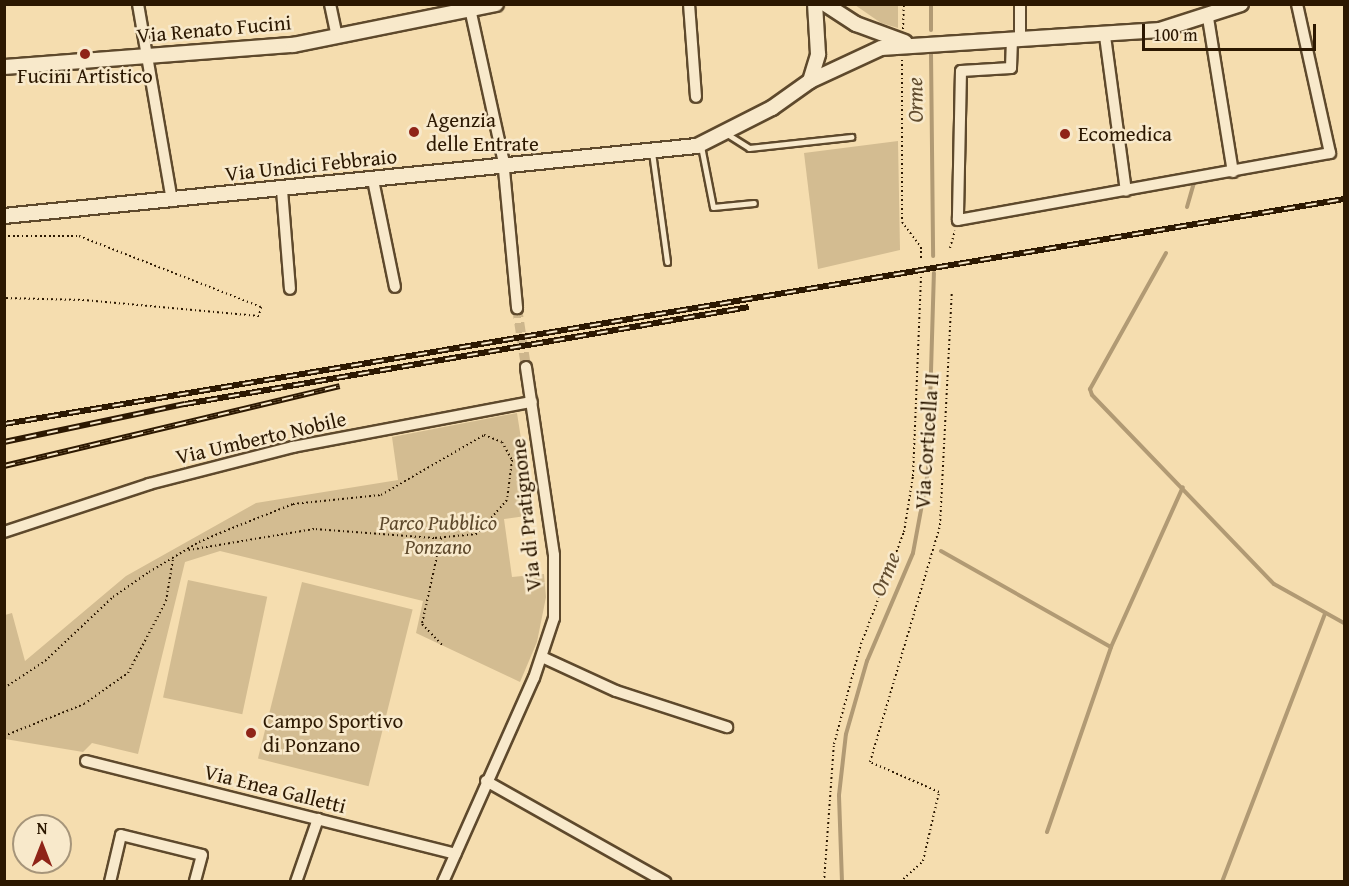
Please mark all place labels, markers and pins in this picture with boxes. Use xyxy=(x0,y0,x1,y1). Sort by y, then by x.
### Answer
marker: Fucini Artistico xyxy=(78,47,92,61)
place label: Fucini Artistico xyxy=(17,63,153,89)
place label: Agenzia delle Entrate xyxy=(426,107,539,157)
place label: Ecomedica xyxy=(1078,121,1172,147)
marker: Agenzia delle Entrate xyxy=(407,125,421,139)
marker: Ecomedica xyxy=(1056,125,1074,143)
place label: Campo Sportivo di Ponzano xyxy=(263,708,403,758)
marker: Campo Sportivo di Ponzano xyxy=(244,726,258,740)

